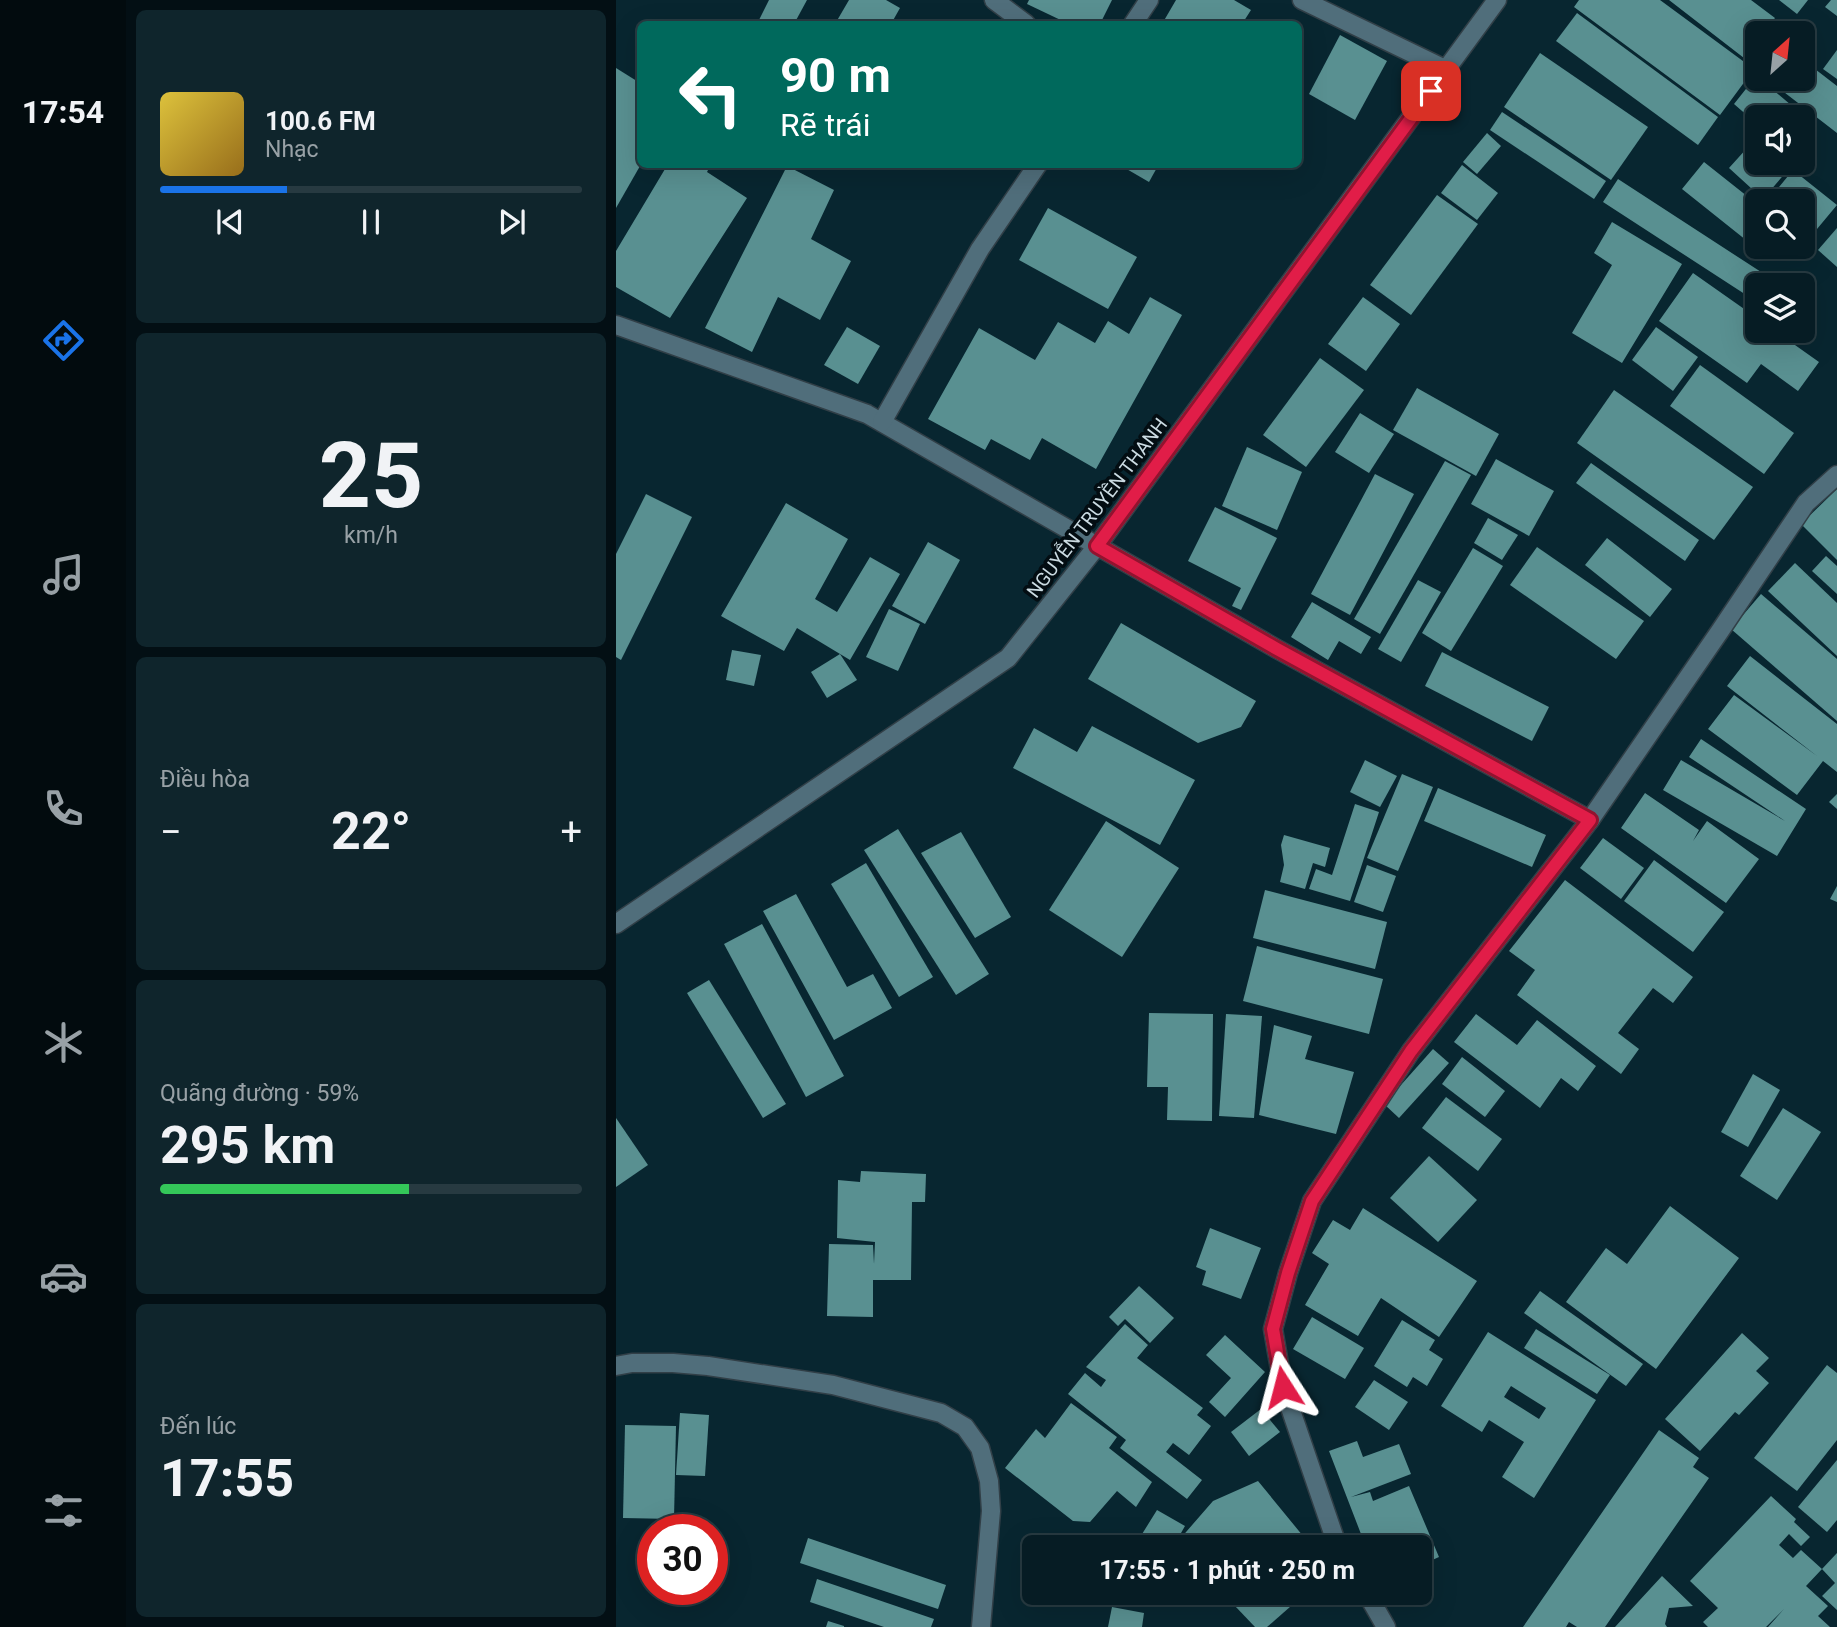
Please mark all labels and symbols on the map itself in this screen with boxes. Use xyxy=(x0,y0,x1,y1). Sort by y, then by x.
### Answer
north arrow xyxy=(1745,21,1815,91)
pin xyxy=(1401,61,1461,121)
street label: NGUYỄN TRUYỀN THANH xyxy=(1022,414,1172,602)
position arrow xyxy=(1246,1350,1320,1424)
speed limit sign: 30 xyxy=(637,1514,728,1605)

